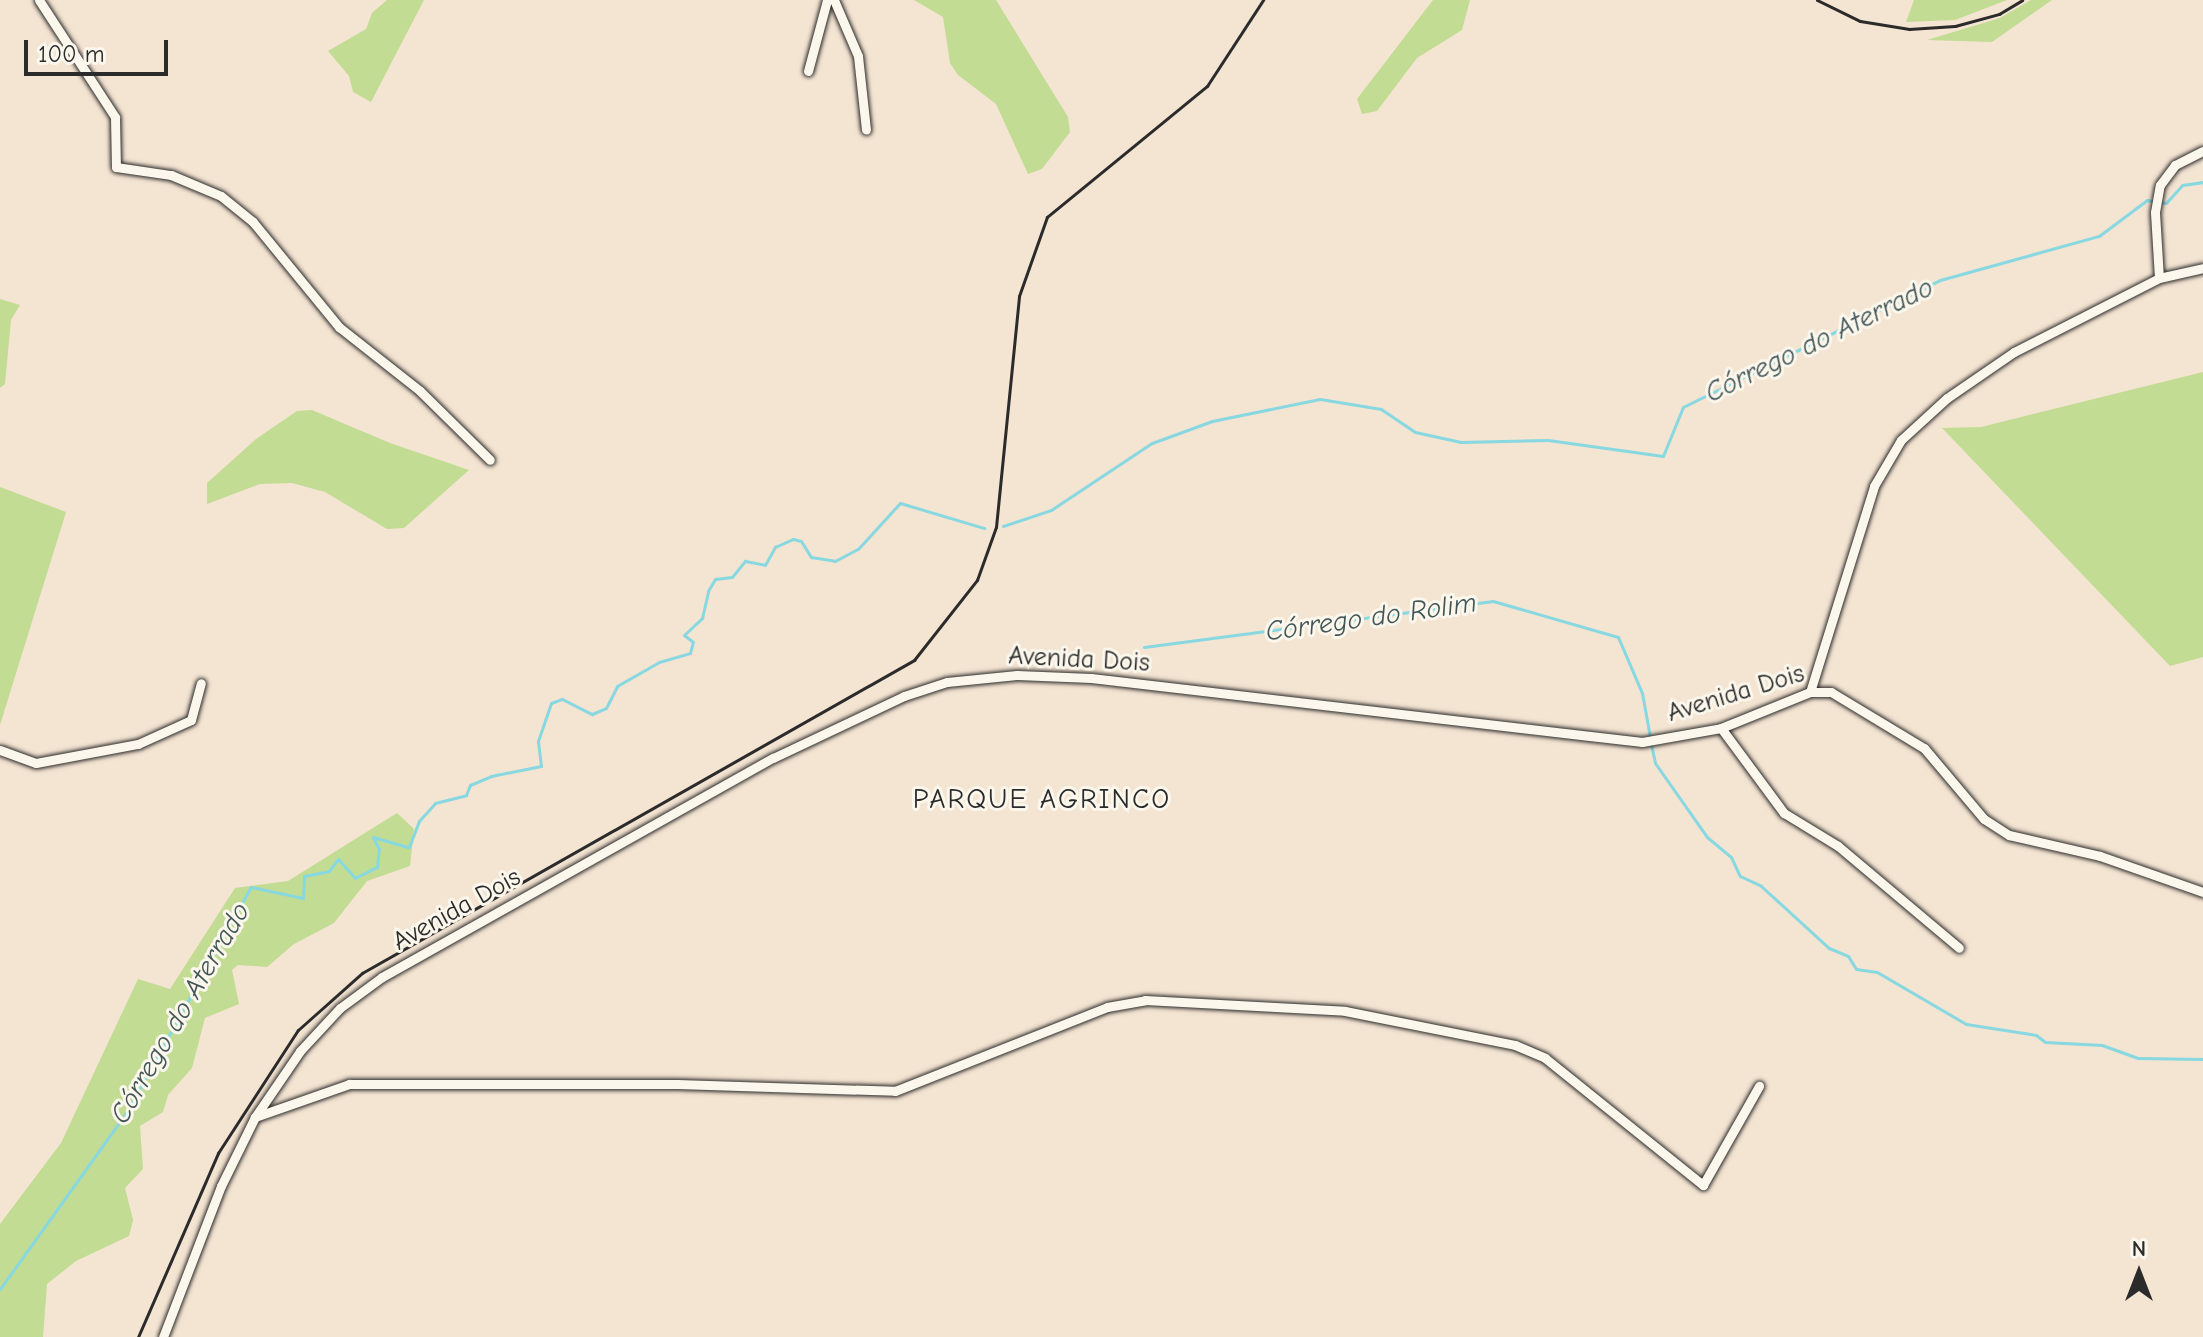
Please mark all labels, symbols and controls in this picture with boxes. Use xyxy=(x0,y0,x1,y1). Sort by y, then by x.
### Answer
scale bar xyxy=(28,24,172,74)
text: 100 m xyxy=(38,40,105,68)
water label: Córrego do Aterrado xyxy=(1700,270,1938,410)
water label: Córrego do Rolim xyxy=(1263,586,1479,648)
street label: Avenida Dois xyxy=(1008,641,1150,679)
street label: Avenida Dois xyxy=(1664,658,1808,730)
district label: PARQUE AGRINCO xyxy=(913,782,1171,816)
street label: Avenida Dois xyxy=(388,862,526,958)
water label: Córrego do Aterrado xyxy=(103,897,257,1129)
north arrow xyxy=(2099,1233,2179,1313)
text: N xyxy=(2132,1236,2146,1262)

